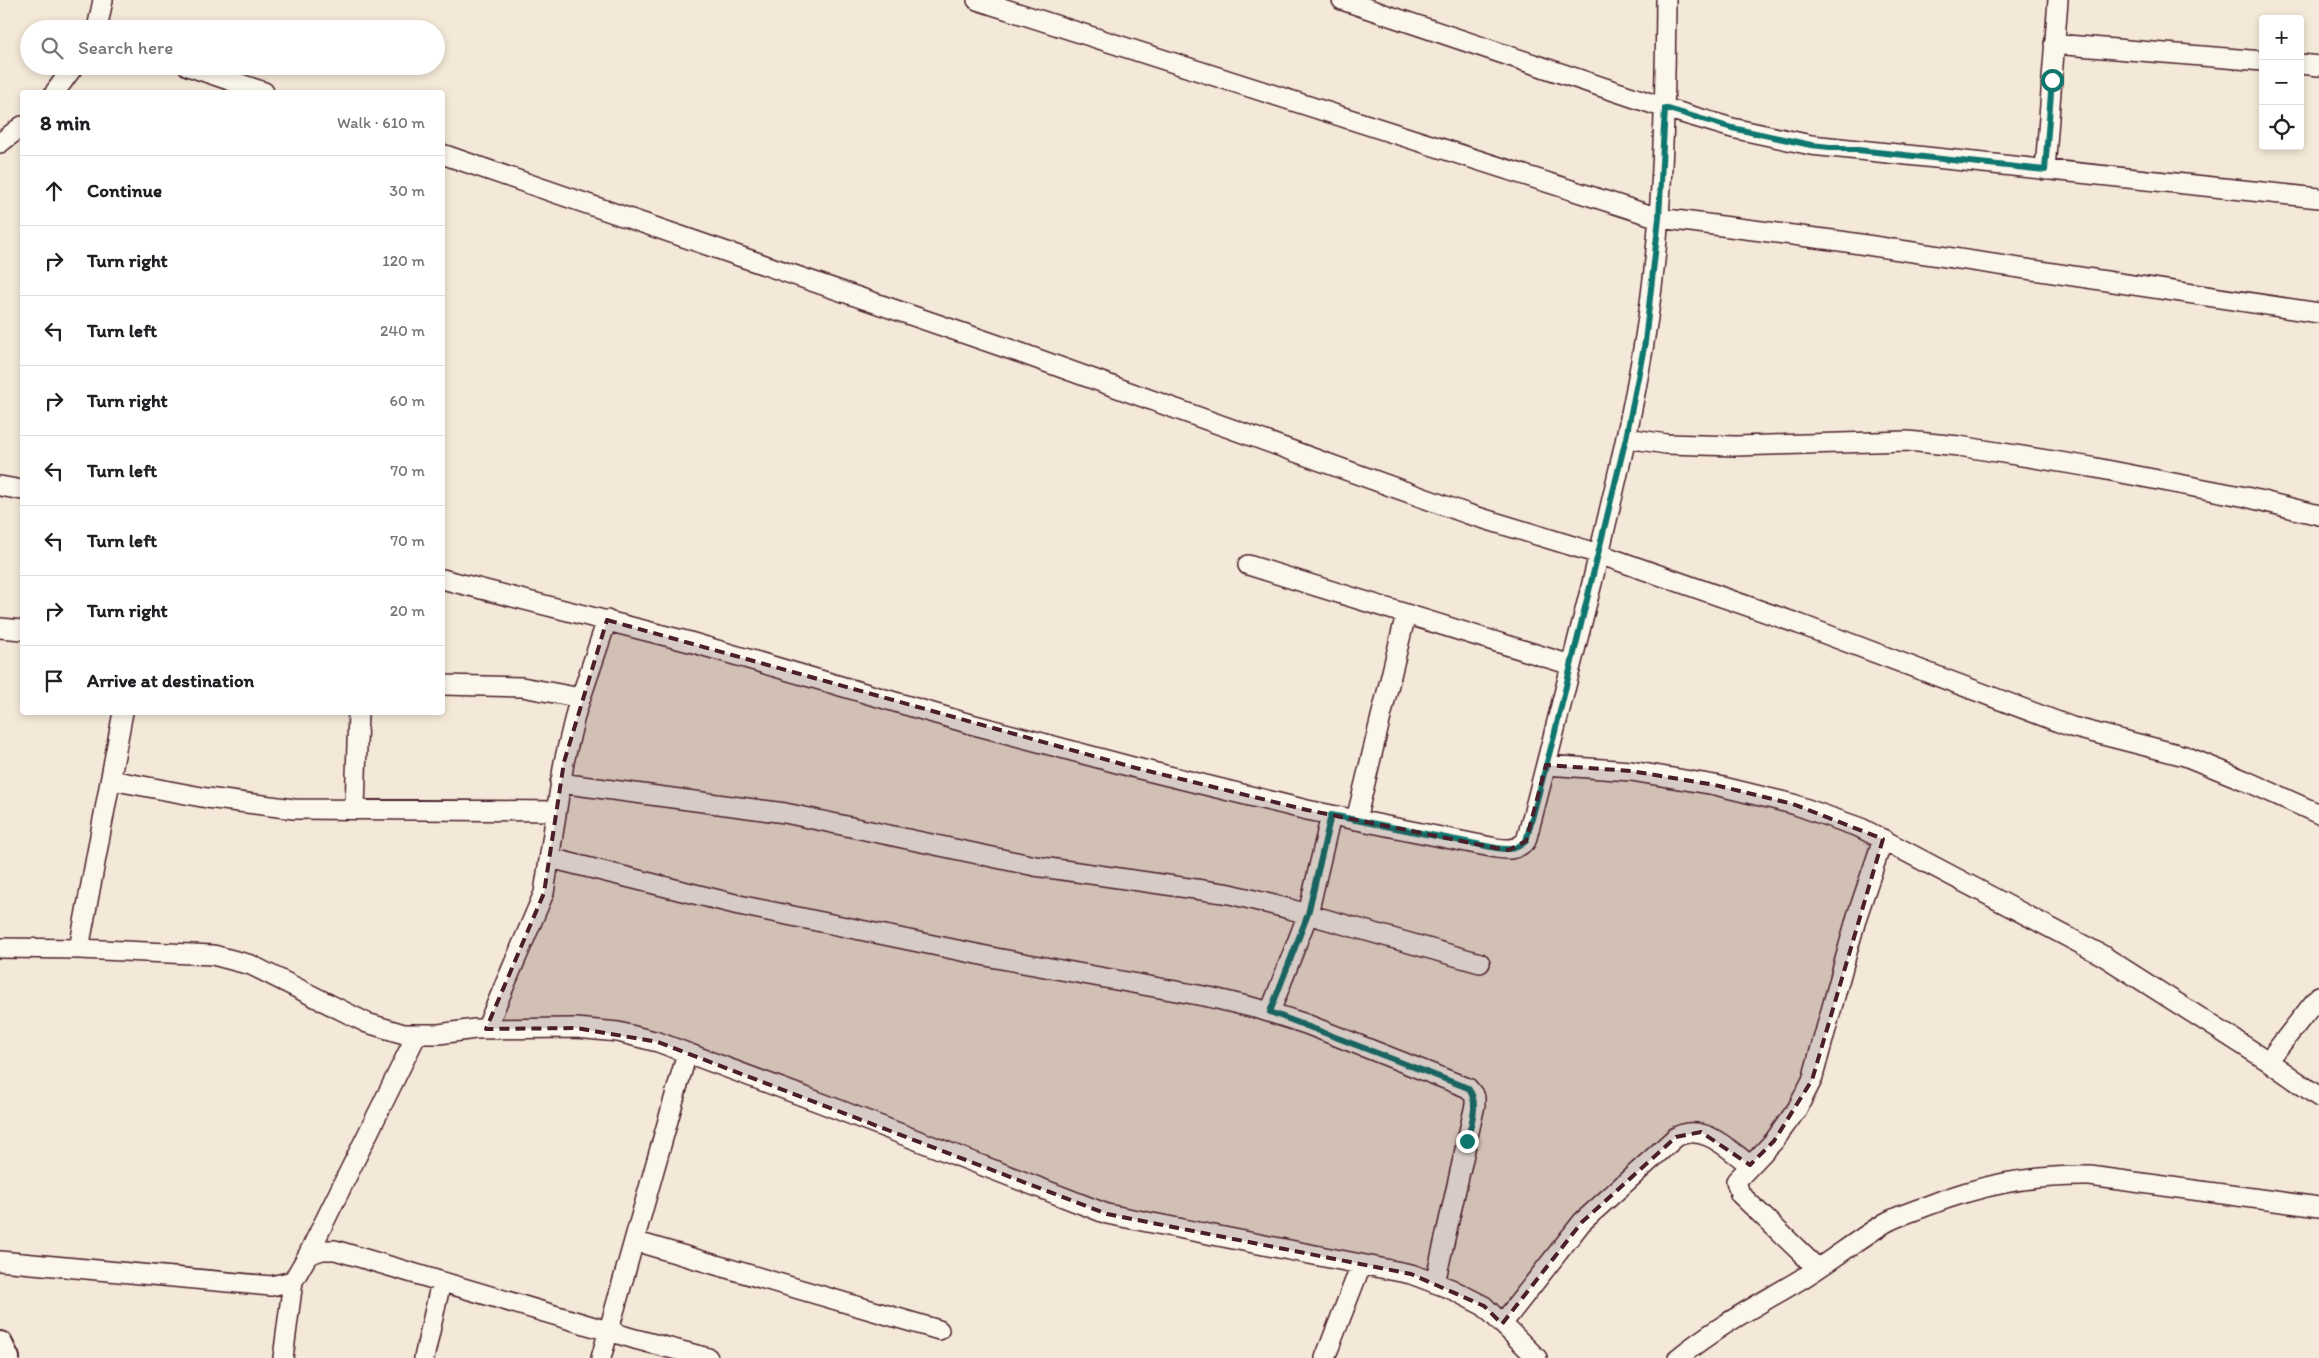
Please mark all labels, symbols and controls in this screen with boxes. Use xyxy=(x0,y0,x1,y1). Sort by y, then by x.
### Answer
map controls xyxy=(2259,15,2304,150)
button: + xyxy=(2259,15,2304,60)
search box xyxy=(20,20,445,75)
icon: search xyxy=(38,34,66,62)
text: Search here xyxy=(78,36,173,59)
button: − xyxy=(2259,60,2304,105)
route start xyxy=(2041,69,2064,92)
button: locate xyxy=(2259,105,2304,150)
text: 8 min xyxy=(40,110,90,135)
text: Walk · 610 m xyxy=(337,113,425,132)
icon: ahead xyxy=(40,177,68,205)
text: Continue xyxy=(87,179,162,202)
text: 30 m xyxy=(389,181,425,200)
icon: right xyxy=(40,247,68,275)
text: Turn right xyxy=(87,249,168,272)
text: 120 m xyxy=(382,251,425,270)
icon: left xyxy=(40,317,68,345)
text: Turn left xyxy=(87,319,157,342)
text: 240 m xyxy=(380,321,425,340)
icon: right xyxy=(40,387,68,415)
text: Turn right xyxy=(87,389,168,412)
text: 60 m xyxy=(390,391,425,410)
icon: left xyxy=(40,457,68,485)
text: Turn left xyxy=(87,459,157,482)
text: 70 m xyxy=(390,461,425,480)
icon: left xyxy=(40,527,68,555)
text: Turn left xyxy=(87,529,157,552)
text: 70 m xyxy=(390,531,425,550)
icon: right xyxy=(40,597,68,625)
text: Turn right xyxy=(87,599,168,622)
text: 20 m xyxy=(390,601,425,620)
icon: arrive xyxy=(40,667,68,695)
text: Arrive at destination xyxy=(87,669,254,692)
route end xyxy=(1456,1130,1479,1153)

